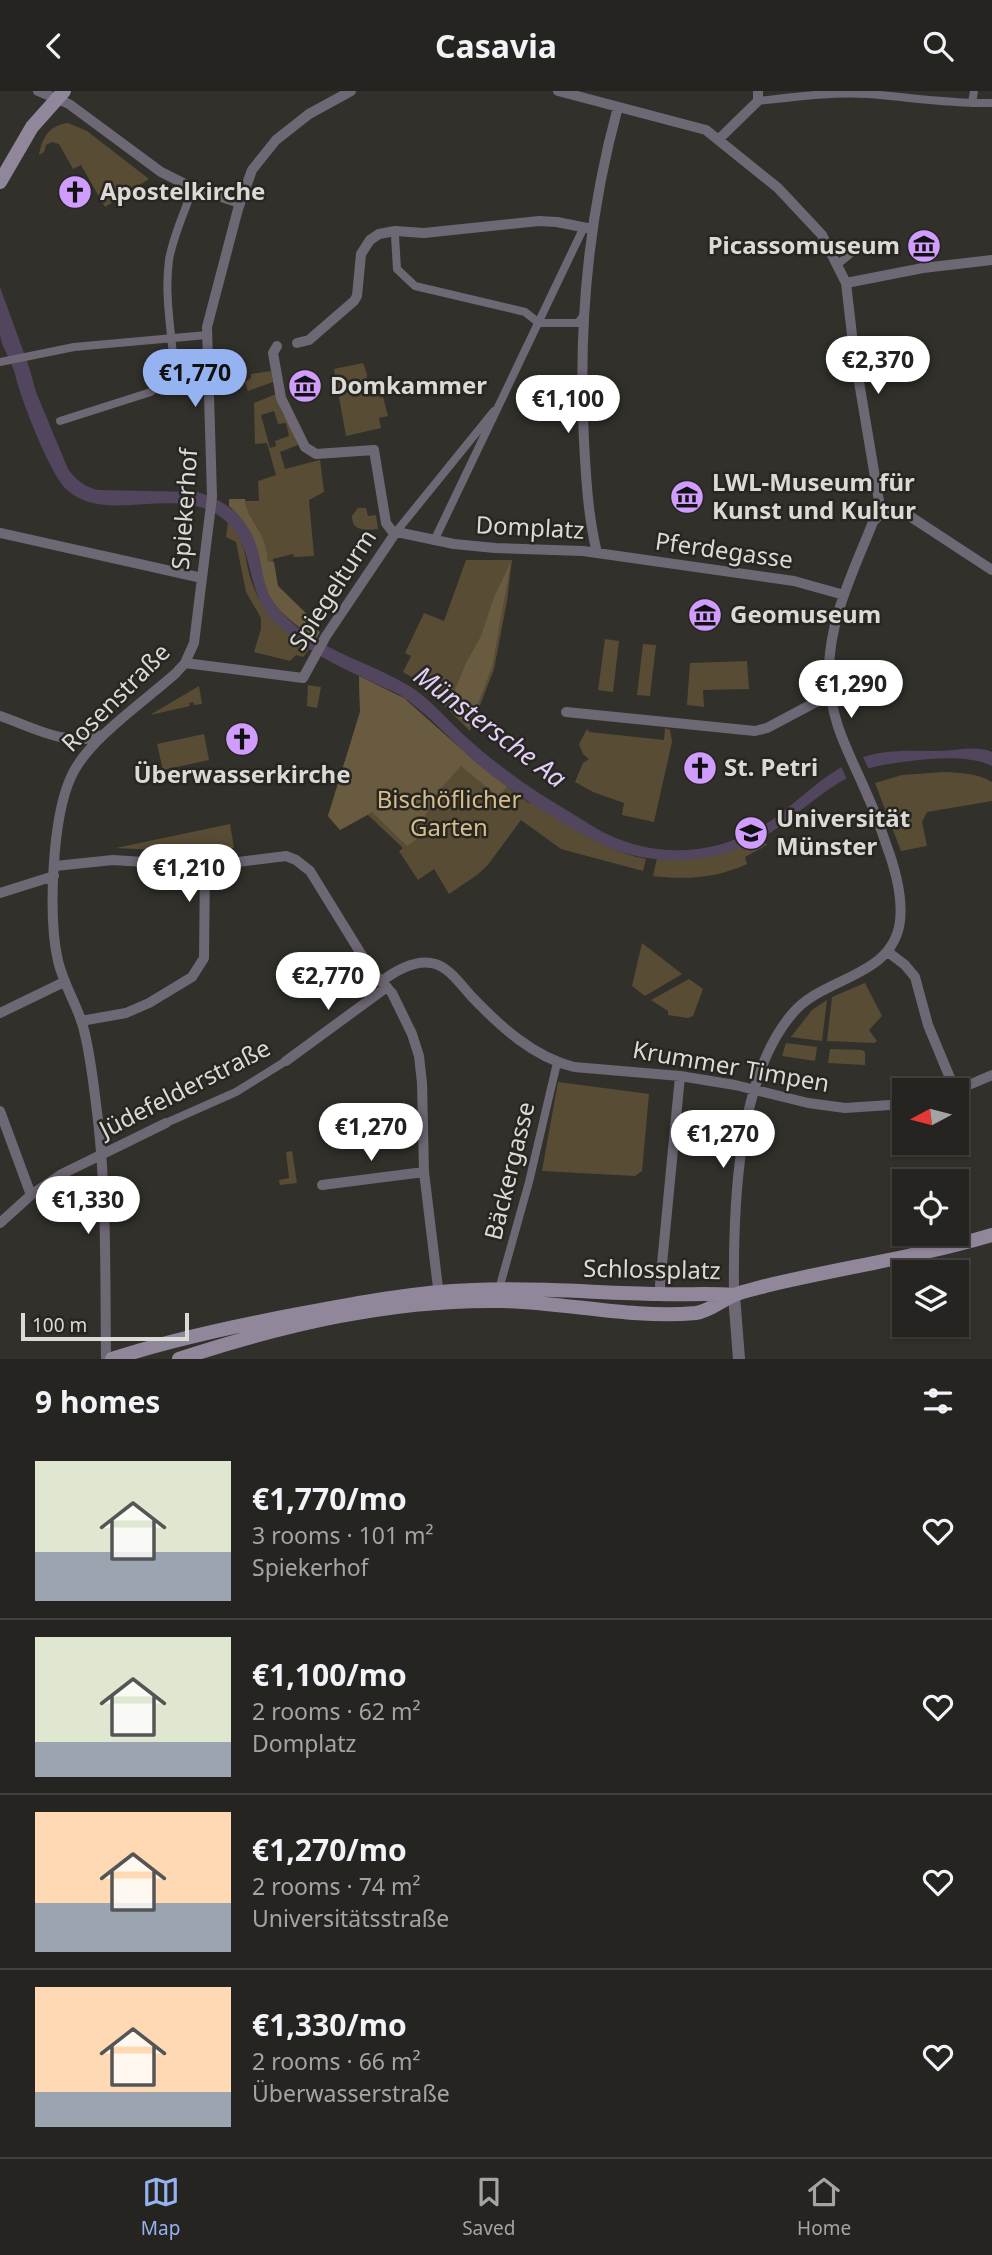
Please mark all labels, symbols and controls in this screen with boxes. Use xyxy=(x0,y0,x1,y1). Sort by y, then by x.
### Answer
text: Casavia xyxy=(435,24,557,67)
icon: back xyxy=(35,27,73,65)
icon: search xyxy=(919,27,957,65)
church icon: Apostelkirche xyxy=(56,173,94,211)
place label: Apostelkirche xyxy=(100,174,265,207)
museum icon: Picassomuseum xyxy=(905,227,943,265)
place label: Picassomuseum xyxy=(708,228,900,261)
pin: €2,370 xyxy=(821,337,935,396)
text: €2,370 xyxy=(842,343,914,375)
pin: €1,770 xyxy=(138,349,252,409)
text: €1,770 xyxy=(159,356,231,388)
museum icon: Domkammer xyxy=(286,367,324,405)
place label: Domkammer xyxy=(330,368,487,401)
pin: €1,100 xyxy=(511,375,625,435)
text: €1,100 xyxy=(532,382,604,414)
street label: Spiekerhof xyxy=(163,445,204,571)
place label: LWL-Museum für Kunst und Kultur xyxy=(712,465,916,526)
museum icon: LWL-Museum für Kunst und Kultur xyxy=(668,478,706,516)
street label: Domplatz xyxy=(475,507,585,546)
street label: Spiegelturm xyxy=(280,522,383,656)
street label: Pferdegasse xyxy=(653,524,795,576)
museum icon: Geomuseum xyxy=(686,596,724,634)
place label: Geomuseum xyxy=(730,597,881,630)
street label: Rosenstraße xyxy=(53,635,176,758)
water label: Münstersche Aa xyxy=(407,657,574,796)
pin: €1,290 xyxy=(794,661,908,720)
text: €1,290 xyxy=(815,667,887,699)
church icon: Überwasserkirche xyxy=(223,720,261,758)
church icon: St. Petri xyxy=(681,749,719,787)
place label: St. Petri xyxy=(724,750,818,783)
place label: Überwasserkirche xyxy=(133,757,351,790)
park label: Bischöflicher Garten xyxy=(377,782,521,843)
place label: Universität Münster xyxy=(776,801,910,862)
school or university icon: Universität Münster xyxy=(732,814,770,852)
pin: €1,210 xyxy=(132,845,246,904)
text: €1,210 xyxy=(153,851,225,883)
pin: €2,770 xyxy=(271,953,385,1012)
text: €2,770 xyxy=(292,959,364,991)
street label: Jüdefelderstraße xyxy=(91,1030,275,1146)
street label: Krummer Timpen xyxy=(630,1032,832,1099)
north arrow xyxy=(892,1078,970,1155)
map controls xyxy=(892,1078,969,1337)
street label: Bäckergasse xyxy=(475,1098,542,1243)
pin: €1,270 xyxy=(314,1103,428,1163)
text: €1,270 xyxy=(335,1110,407,1142)
pin: €1,270 xyxy=(666,1111,780,1170)
text: €1,270 xyxy=(687,1117,759,1149)
button: locate xyxy=(892,1169,969,1246)
pin: €1,330 xyxy=(31,1177,145,1236)
text: €1,330 xyxy=(52,1183,124,1215)
street label: Schlossplatz xyxy=(583,1251,721,1286)
button: layers xyxy=(892,1260,969,1337)
scale bar xyxy=(21,1310,189,1342)
text: 100 m xyxy=(32,1312,87,1338)
text: 9 homes xyxy=(35,1381,160,1422)
icon: filters xyxy=(919,1382,957,1420)
text: €1,770/mo xyxy=(252,1478,407,1519)
icon: home xyxy=(91,1489,175,1573)
icon: heart xyxy=(919,1512,957,1550)
text: 3 rooms · 101 m² xyxy=(252,1519,434,1551)
text: Spiekerhof xyxy=(252,1551,368,1583)
text: €1,100/mo xyxy=(252,1654,407,1695)
icon: home xyxy=(91,1665,175,1749)
icon: heart xyxy=(919,1688,957,1726)
text: 2 rooms · 62 m² xyxy=(252,1695,421,1727)
text: Domplatz xyxy=(252,1727,356,1759)
text: €1,270/mo xyxy=(252,1829,407,1870)
icon: home xyxy=(91,1840,175,1924)
icon: heart xyxy=(919,1863,957,1901)
text: 2 rooms · 74 m² xyxy=(252,1870,421,1902)
text: Universitätsstraße xyxy=(252,1902,449,1934)
text: €1,330/mo xyxy=(252,2004,407,2045)
icon: home xyxy=(91,2015,175,2099)
icon: heart xyxy=(919,2038,957,2076)
text: 2 rooms · 66 m² xyxy=(252,2045,421,2077)
text: Überwasserstraße xyxy=(252,2077,450,2109)
tab: Map xyxy=(141,2173,180,2241)
tab: Saved xyxy=(462,2173,515,2241)
tab: Home xyxy=(797,2173,851,2241)

